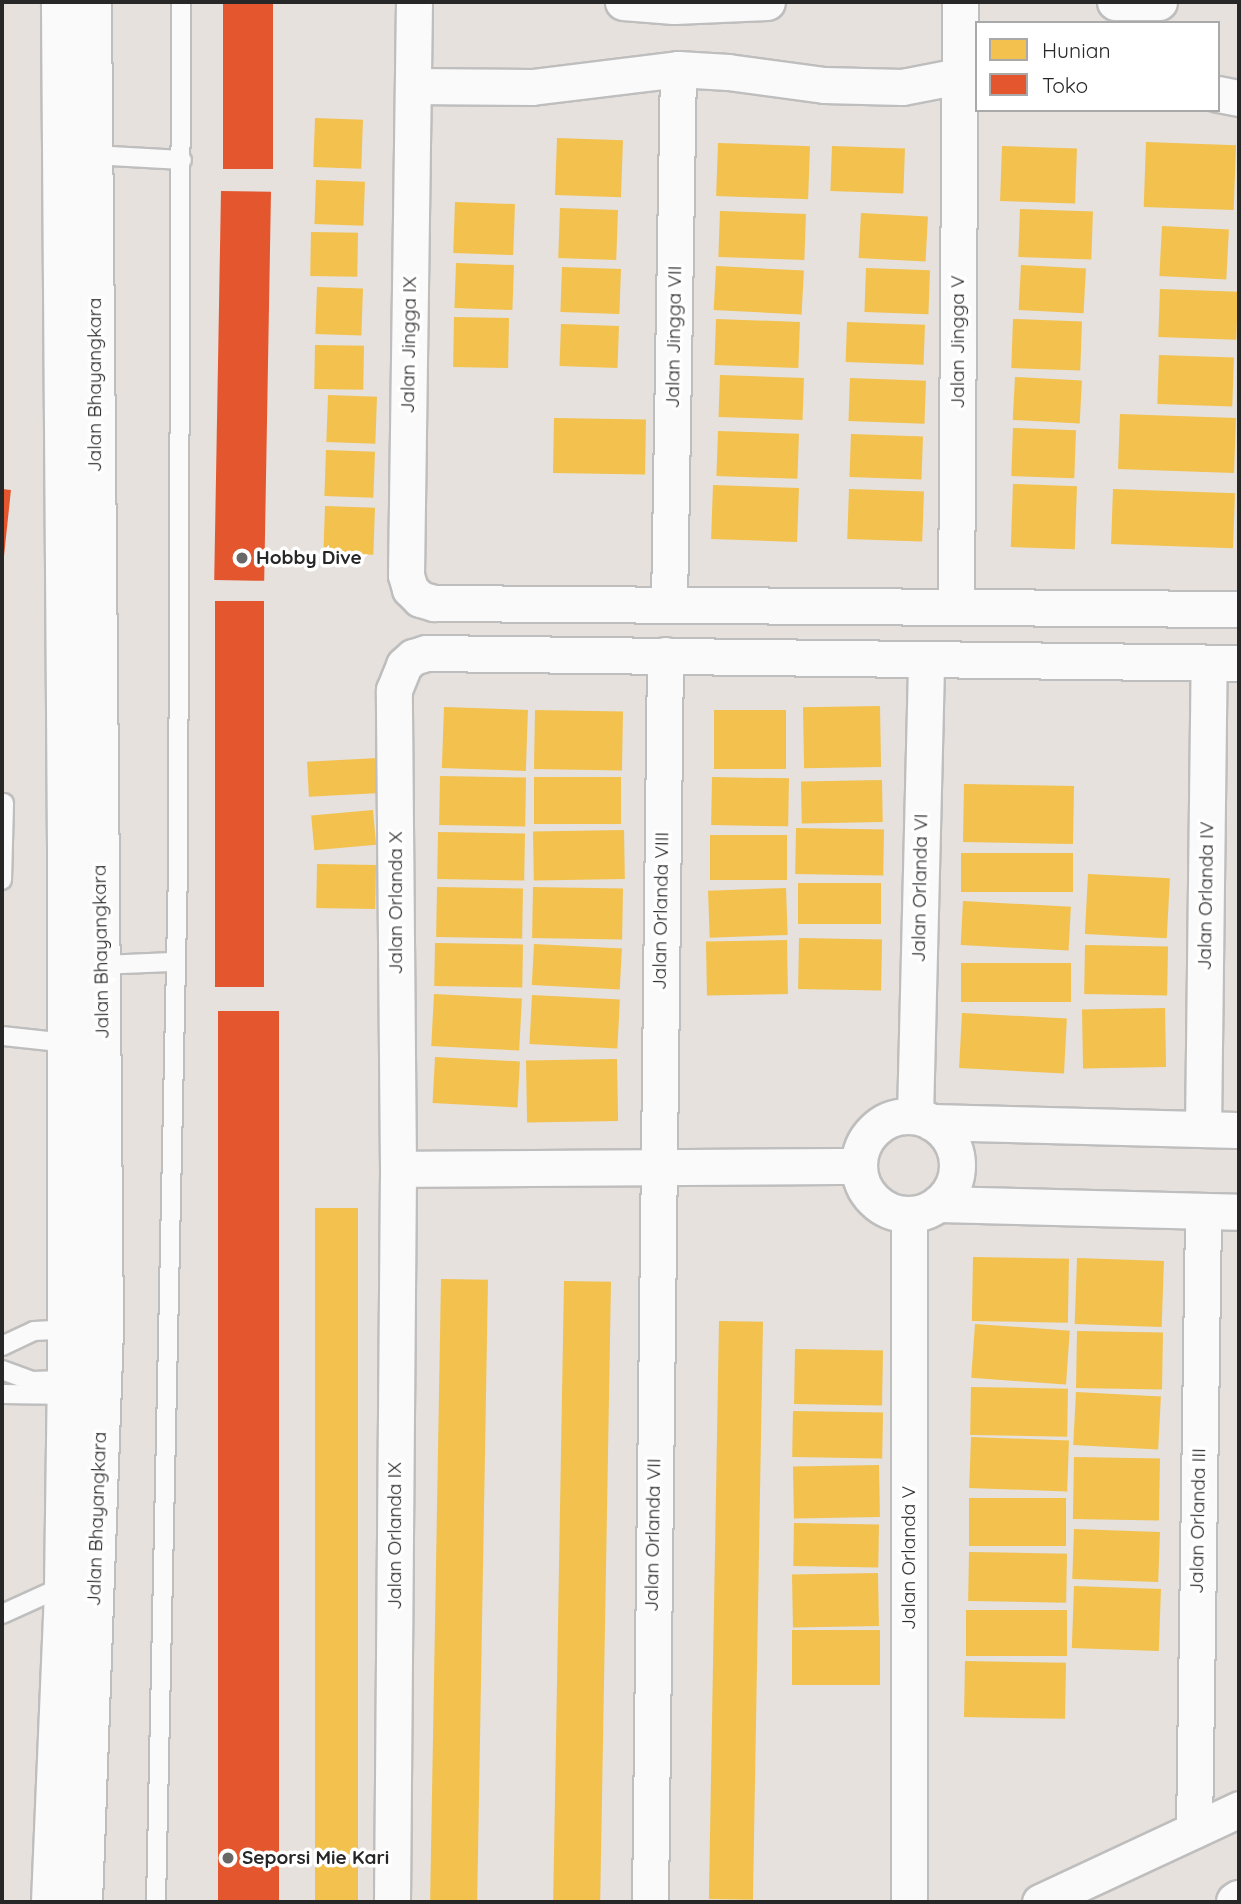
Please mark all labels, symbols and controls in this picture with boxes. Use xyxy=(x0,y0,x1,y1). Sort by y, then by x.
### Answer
legend xyxy=(975,21,1220,112)
text: Hunian xyxy=(1042,37,1111,63)
text: Toko xyxy=(1042,72,1088,98)
street label: Jalan Jingga VII xyxy=(661,265,687,409)
street label: Jalan Jingga V xyxy=(947,275,969,409)
street label: Jalan Jingga IX xyxy=(396,276,422,414)
street label: Jalan Bhayangkara xyxy=(84,298,106,472)
place label: Hobby Dive xyxy=(256,547,362,569)
marker: Hobby Dive xyxy=(234,550,250,566)
street label: Jalan Orlanda VI xyxy=(907,813,933,963)
street label: Jalan Orlanda IV xyxy=(1193,821,1219,971)
street label: Jalan Orlanda X xyxy=(385,832,407,974)
street label: Jalan Orlanda VIII xyxy=(648,832,674,990)
street label: Jalan Bhayangkara xyxy=(88,865,114,1039)
street label: Jalan Bhayangkara xyxy=(83,1431,111,1607)
street label: Jalan Orlanda III xyxy=(1185,1448,1211,1594)
street label: Jalan Orlanda VII xyxy=(640,1458,666,1612)
street label: Jalan Orlanda IX xyxy=(384,1462,406,1610)
street label: Jalan Orlanda V xyxy=(898,1486,920,1630)
place label: Seporsi Mie Kari xyxy=(242,1847,389,1869)
marker: Seporsi Mie Kari xyxy=(220,1850,236,1866)

